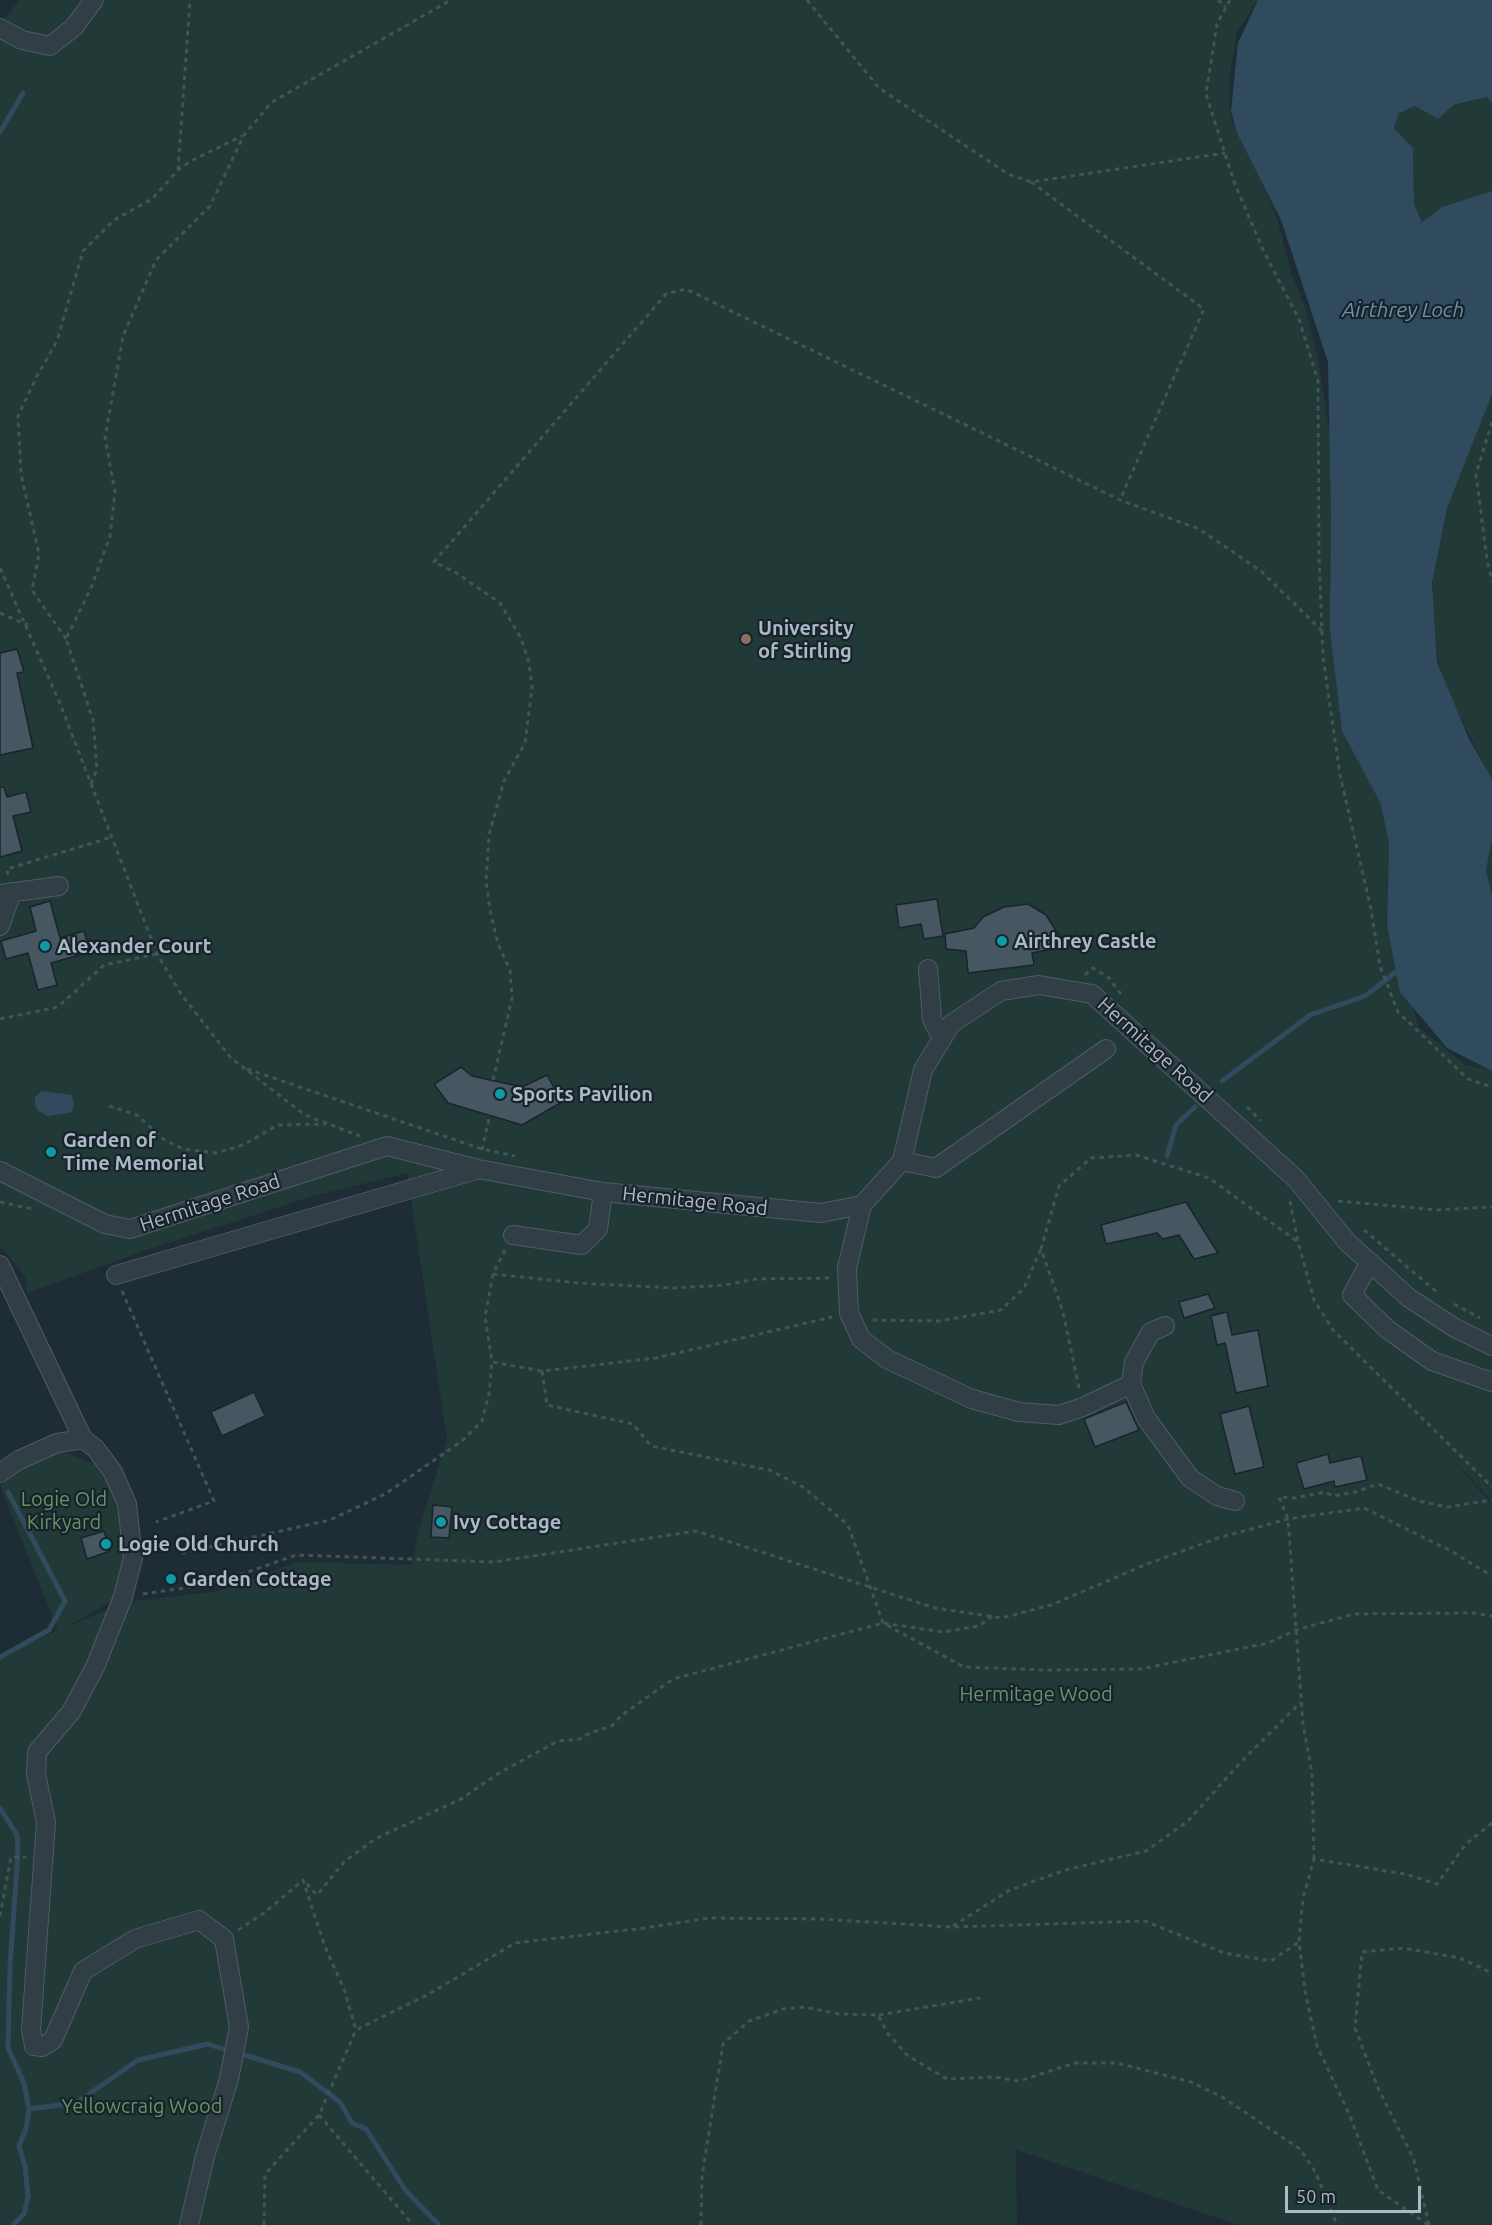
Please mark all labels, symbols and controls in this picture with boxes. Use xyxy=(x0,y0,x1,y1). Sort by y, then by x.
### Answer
water label: Airthrey Loch xyxy=(1342,297,1464,323)
place label: University of Stirling xyxy=(758,616,854,663)
marker: University of Stirling xyxy=(739,632,753,646)
place label: Airthrey Castle xyxy=(1014,929,1157,953)
place label: Alexander Court xyxy=(57,934,211,958)
marker: Airthrey Castle xyxy=(995,934,1009,948)
marker: Alexander Court xyxy=(38,939,52,953)
street label: Hermitage Road xyxy=(1093,992,1217,1108)
place label: Sports Pavilion xyxy=(512,1082,653,1106)
marker: Sports Pavilion xyxy=(493,1087,507,1101)
place label: Garden of Time Memorial xyxy=(63,1128,204,1175)
marker: Garden of Time Memorial xyxy=(44,1145,58,1159)
street label: Hermitage Road xyxy=(137,1169,283,1237)
street label: Hermitage Road xyxy=(621,1181,769,1221)
park label: Logie Old Kirkyard xyxy=(21,1487,107,1534)
place label: Ivy Cottage xyxy=(453,1510,561,1534)
marker: Ivy Cottage xyxy=(434,1515,448,1529)
place label: Logie Old Church xyxy=(118,1532,279,1556)
marker: Logie Old Church xyxy=(99,1537,113,1551)
place label: Garden Cottage xyxy=(183,1567,331,1591)
marker: Garden Cottage xyxy=(164,1572,178,1586)
park label: Hermitage Wood xyxy=(959,1682,1113,1706)
park label: Yellowcraig Wood xyxy=(62,2094,222,2118)
scale bar xyxy=(1288,2174,1424,2212)
text: 50 m xyxy=(1296,2186,1336,2206)

